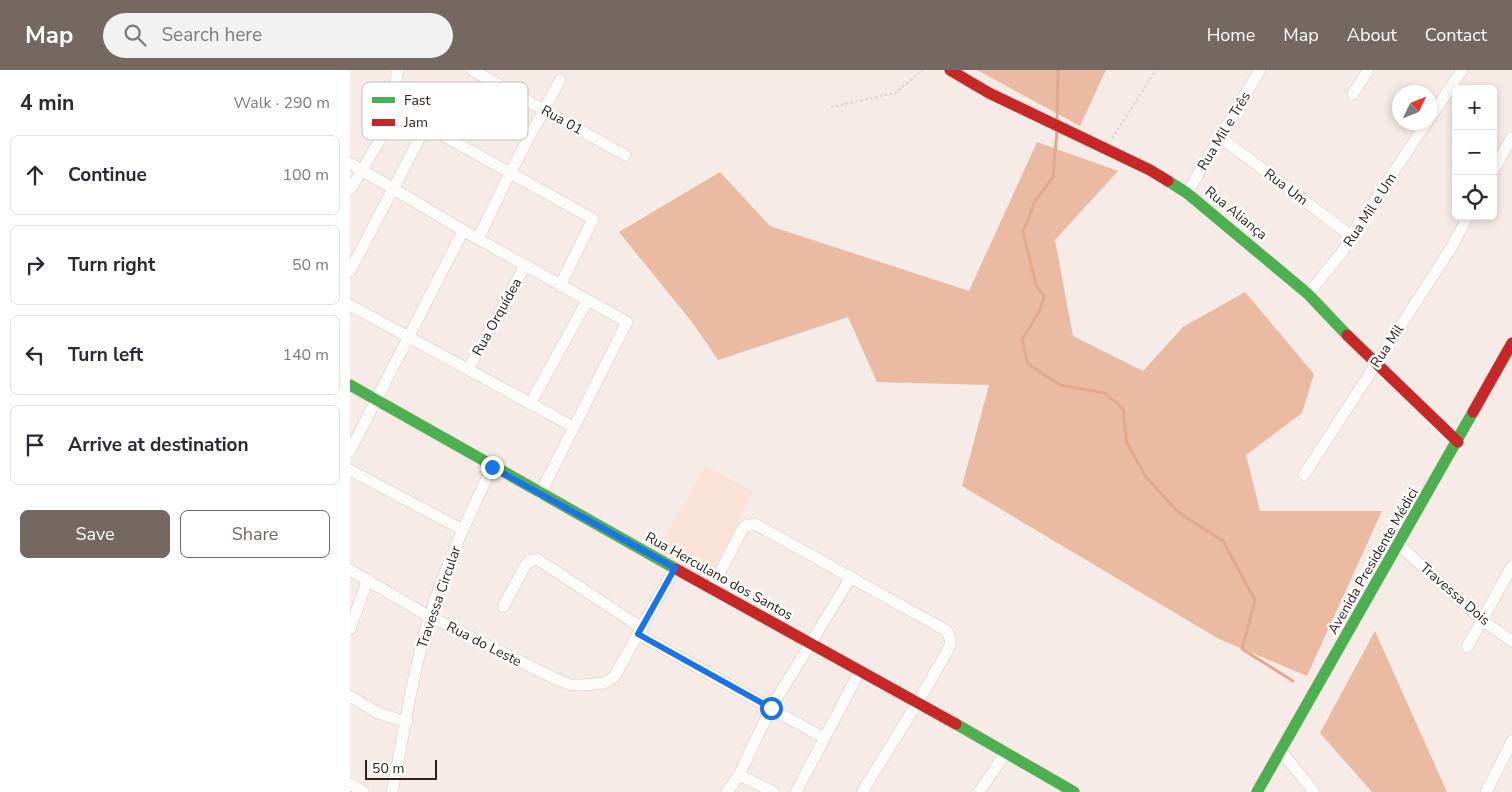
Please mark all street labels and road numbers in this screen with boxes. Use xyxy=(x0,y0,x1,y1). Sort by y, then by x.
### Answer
street label: Rua Mil e Três xyxy=(1193,88,1255,174)
street label: Rua 01 xyxy=(538,101,586,139)
street label: Rua Um xyxy=(1260,164,1312,210)
street label: Rua Mil e Um xyxy=(1339,169,1401,251)
street label: Rua Aliança xyxy=(1201,182,1271,244)
street label: Rua Orquídea xyxy=(468,275,526,359)
street label: Rua Mil xyxy=(1366,320,1408,371)
street label: Avenida Presidente Médici xyxy=(1323,484,1423,638)
street label: Rua Herculano dos Santos xyxy=(642,527,796,625)
street label: Travessa Circular xyxy=(413,543,465,651)
street label: Travessa Dois xyxy=(1416,558,1494,630)
street label: Rua do Leste xyxy=(443,617,525,671)

